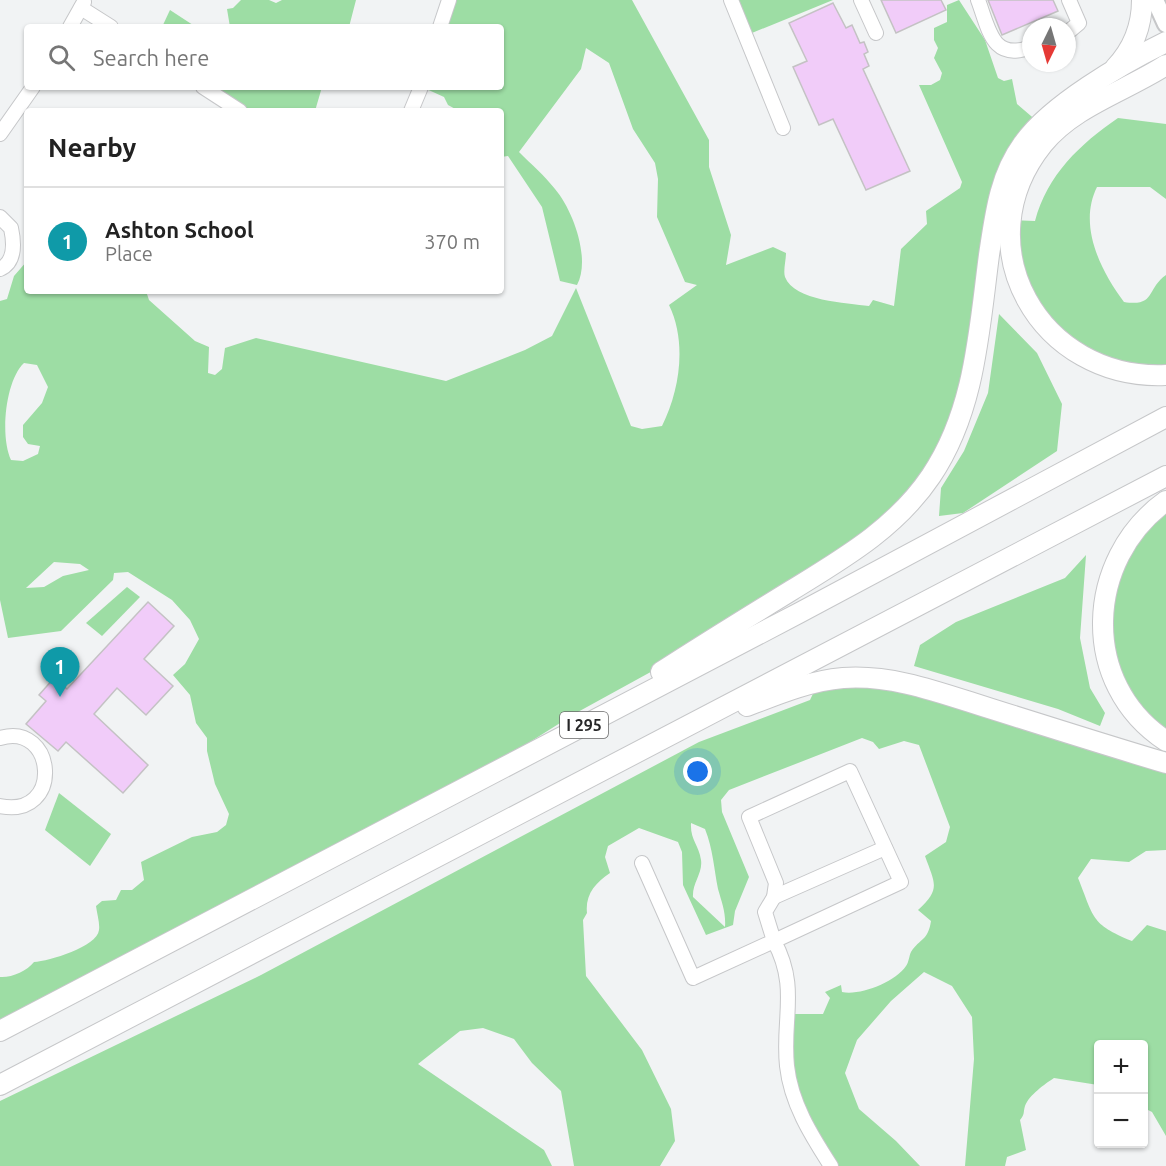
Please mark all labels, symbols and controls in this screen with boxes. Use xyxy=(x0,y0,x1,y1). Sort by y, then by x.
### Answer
north arrow xyxy=(1022,18,1076,72)
search box xyxy=(24,24,504,90)
icon: search xyxy=(45,41,78,74)
text: Search here xyxy=(93,45,209,70)
text: Nearby xyxy=(48,133,136,162)
text: Ashton School xyxy=(105,217,254,242)
text: 1 xyxy=(62,230,73,253)
text: 370 m xyxy=(424,230,480,253)
text: Place xyxy=(105,242,153,265)
pin: 1 xyxy=(40,648,80,697)
road number: I 295 xyxy=(560,712,608,738)
your location xyxy=(683,757,712,786)
map controls xyxy=(1094,1040,1148,1148)
button: + xyxy=(1094,1040,1148,1094)
button: − xyxy=(1094,1094,1148,1148)

